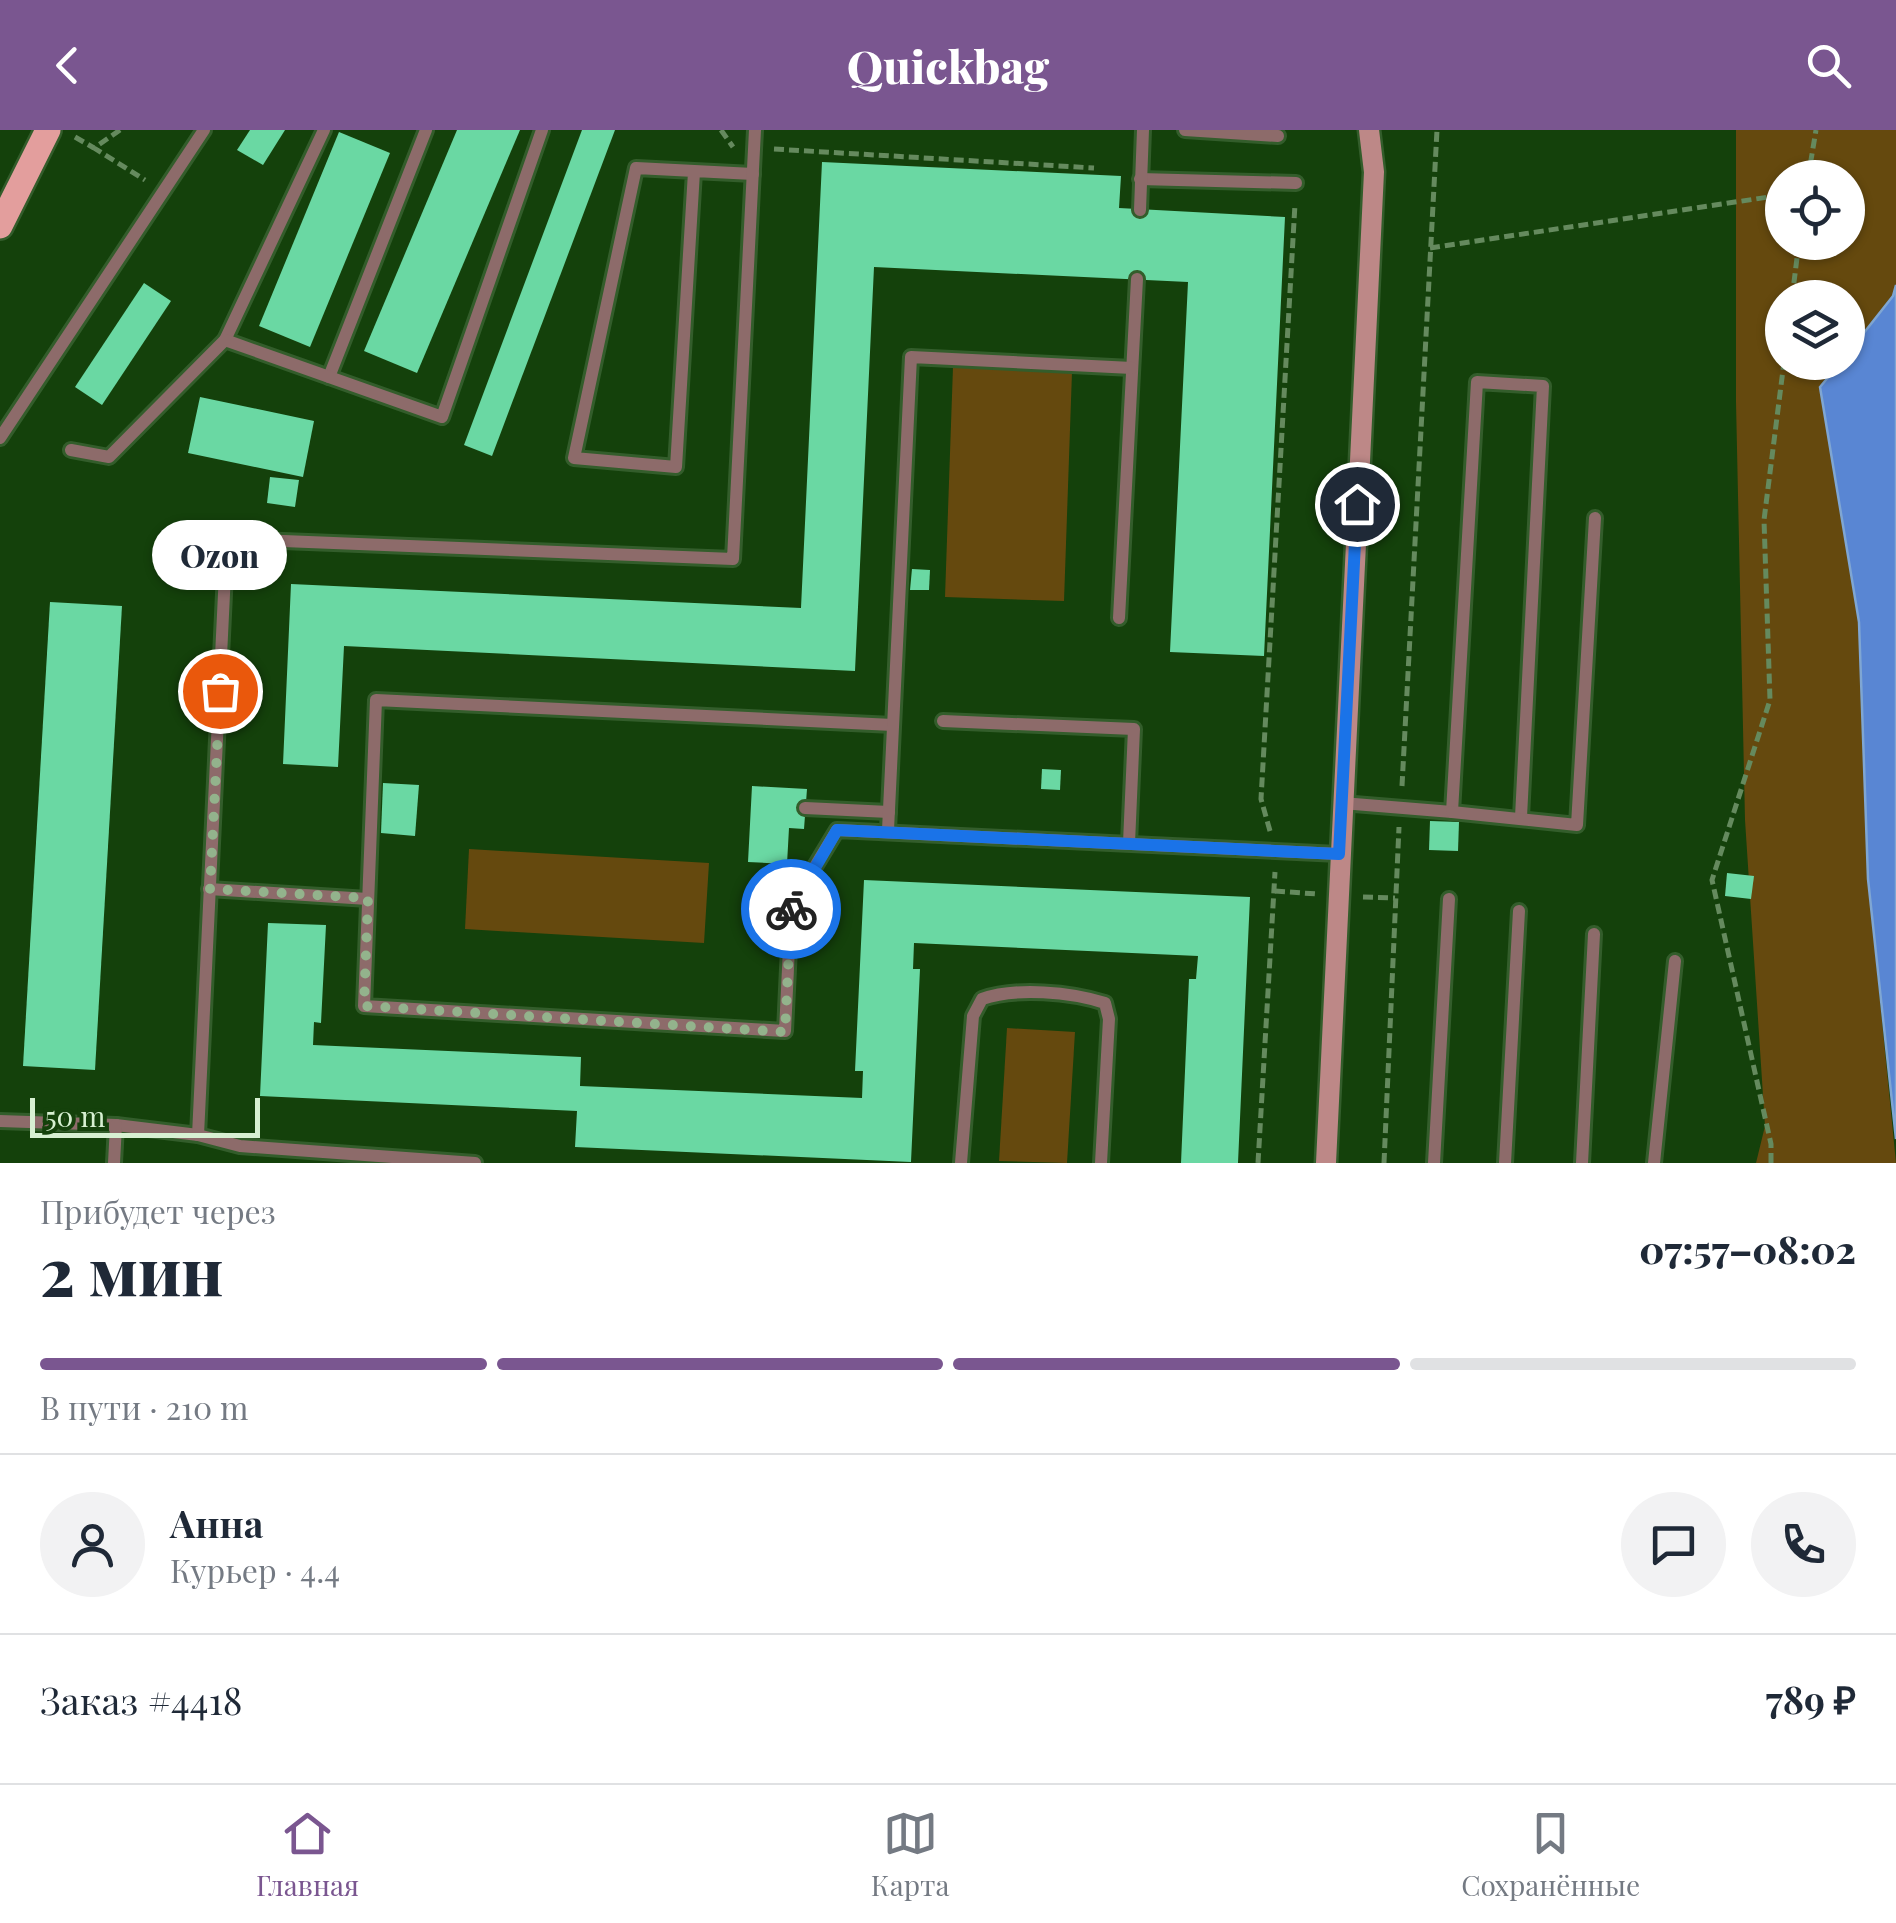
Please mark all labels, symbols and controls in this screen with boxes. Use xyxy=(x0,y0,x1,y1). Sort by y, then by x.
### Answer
text: Quickbag xyxy=(847,35,1049,95)
icon: back xyxy=(40,38,95,93)
icon: search xyxy=(1801,38,1856,93)
map controls xyxy=(1765,160,1865,380)
button: locate xyxy=(1765,160,1865,260)
button: layers xyxy=(1765,280,1865,380)
pin xyxy=(1315,462,1400,547)
icon: home xyxy=(1330,477,1385,532)
callout: Ozon xyxy=(152,521,288,591)
text: Ozon xyxy=(180,533,259,576)
pin xyxy=(178,649,263,734)
icon: bag xyxy=(193,664,248,719)
courier xyxy=(741,859,841,959)
icon: bike xyxy=(764,882,819,937)
scale bar xyxy=(30,1093,260,1138)
text: 50 m xyxy=(45,1097,105,1134)
text: Прибудет через xyxy=(40,1189,276,1232)
text: 07:57–08:02 xyxy=(1639,1223,1856,1274)
text: 2 мин xyxy=(40,1226,223,1312)
text: В пути · 210 m xyxy=(40,1385,248,1428)
button: person xyxy=(40,1492,145,1597)
button: chat xyxy=(1621,1492,1726,1597)
button: phone xyxy=(1751,1492,1856,1597)
text: Анна xyxy=(170,1497,263,1548)
text: Курьер · 4.4 xyxy=(170,1548,340,1591)
text: 789 ₽ xyxy=(1765,1673,1856,1724)
text: Заказ #4418 xyxy=(40,1674,242,1725)
tab: Главная xyxy=(256,1806,359,1903)
tab: Карта xyxy=(871,1806,949,1903)
tab: Сохранённые xyxy=(1461,1806,1640,1903)

